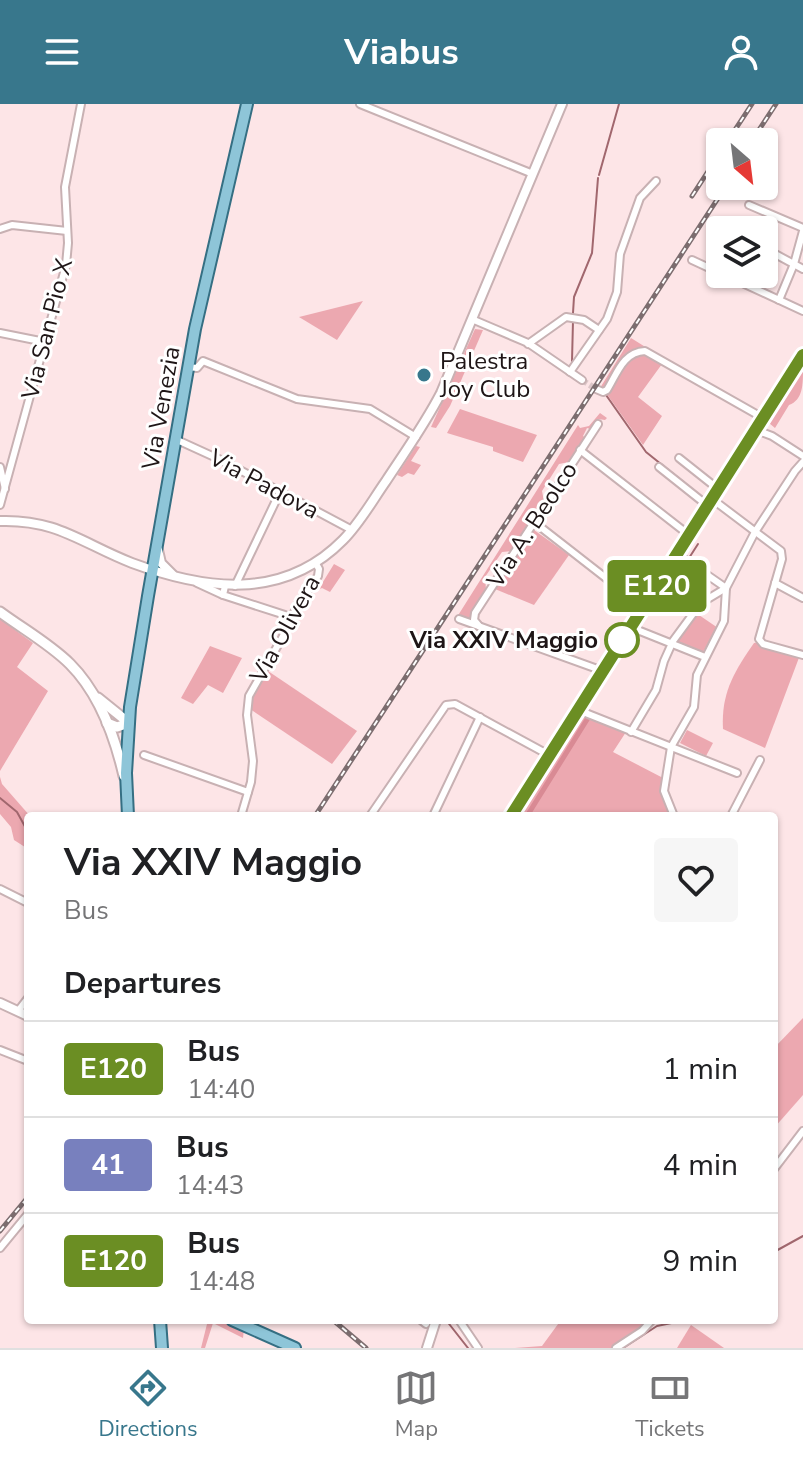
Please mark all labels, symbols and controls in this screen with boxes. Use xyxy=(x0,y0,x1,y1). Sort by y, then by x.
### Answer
text: Viabus xyxy=(344,28,459,77)
icon: menu xyxy=(40,30,84,74)
icon: person xyxy=(719,30,763,74)
north arrow xyxy=(706,128,778,200)
map controls xyxy=(706,128,778,288)
button: layers xyxy=(706,216,778,288)
street label: Via San Pio X xyxy=(14,255,80,404)
street label: Via Venezia xyxy=(134,344,188,473)
place label: Palestra Joy Club xyxy=(439,345,530,405)
marker: Palestra Joy Club xyxy=(415,366,433,384)
street label: Via Padova xyxy=(202,441,325,526)
street label: Via A. Beolco xyxy=(479,456,585,595)
line badge: E120 xyxy=(601,560,713,612)
text: E120 xyxy=(623,567,691,605)
street label: Via Olivera xyxy=(242,570,328,689)
marker: Via XXIV Maggio xyxy=(605,623,639,657)
place label: Via XXIV Maggio xyxy=(409,624,598,656)
text: Via XXIV Maggio xyxy=(64,837,362,888)
button: heart xyxy=(654,838,738,922)
text: Bus xyxy=(64,893,109,928)
text: Departures xyxy=(64,963,221,1004)
text: Bus xyxy=(187,1031,240,1072)
text: 1 min xyxy=(663,1049,738,1090)
text: E120 xyxy=(80,1050,147,1088)
text: 14:40 xyxy=(187,1072,255,1107)
text: Bus xyxy=(176,1127,229,1168)
text: 4 min xyxy=(663,1145,738,1186)
text: 41 xyxy=(91,1146,125,1184)
text: 14:43 xyxy=(176,1168,244,1203)
text: Bus xyxy=(187,1223,240,1264)
text: 9 min xyxy=(663,1241,738,1282)
text: E120 xyxy=(80,1242,147,1280)
text: 14:48 xyxy=(187,1264,255,1299)
tab: Directions xyxy=(98,1366,198,1444)
tab: Map xyxy=(394,1366,438,1444)
tab: Tickets xyxy=(635,1366,705,1444)

